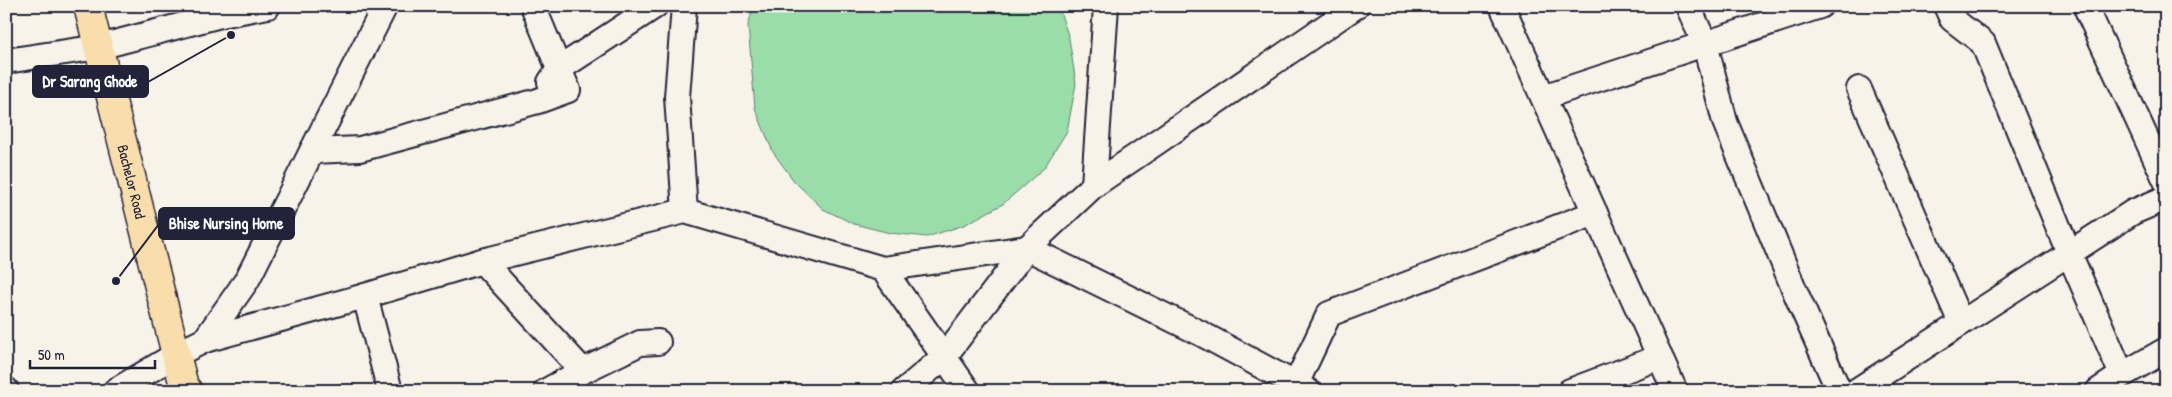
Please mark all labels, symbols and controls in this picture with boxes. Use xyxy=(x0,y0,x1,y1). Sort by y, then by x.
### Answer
callout: Dr Sarang Ghode xyxy=(33,66,148,97)
text: Dr Sarang Ghode xyxy=(43,70,138,93)
street label: Bachelor Road xyxy=(113,142,152,221)
callout: Bhise Nursing Home xyxy=(159,208,294,239)
text: Bhise Nursing Home xyxy=(169,212,284,235)
scale bar xyxy=(30,337,155,369)
text: 50 m xyxy=(38,344,65,365)

